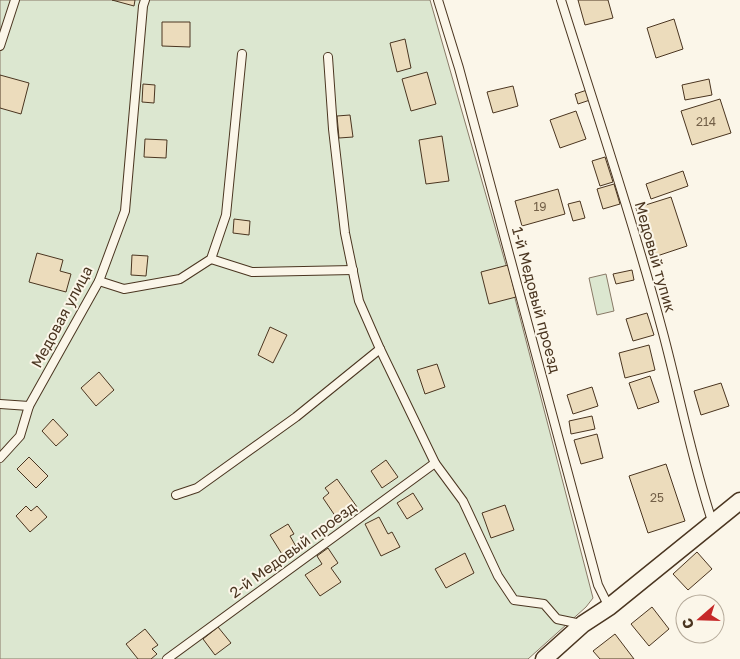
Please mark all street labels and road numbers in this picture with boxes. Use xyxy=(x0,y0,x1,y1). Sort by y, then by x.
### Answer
street label: Медовый тупик xyxy=(632,199,681,315)
street label: 1-й Медовый проезд xyxy=(509,225,565,375)
street label: Медовая улица xyxy=(27,263,96,371)
street label: 2-й Медовый проезд xyxy=(226,497,359,601)

